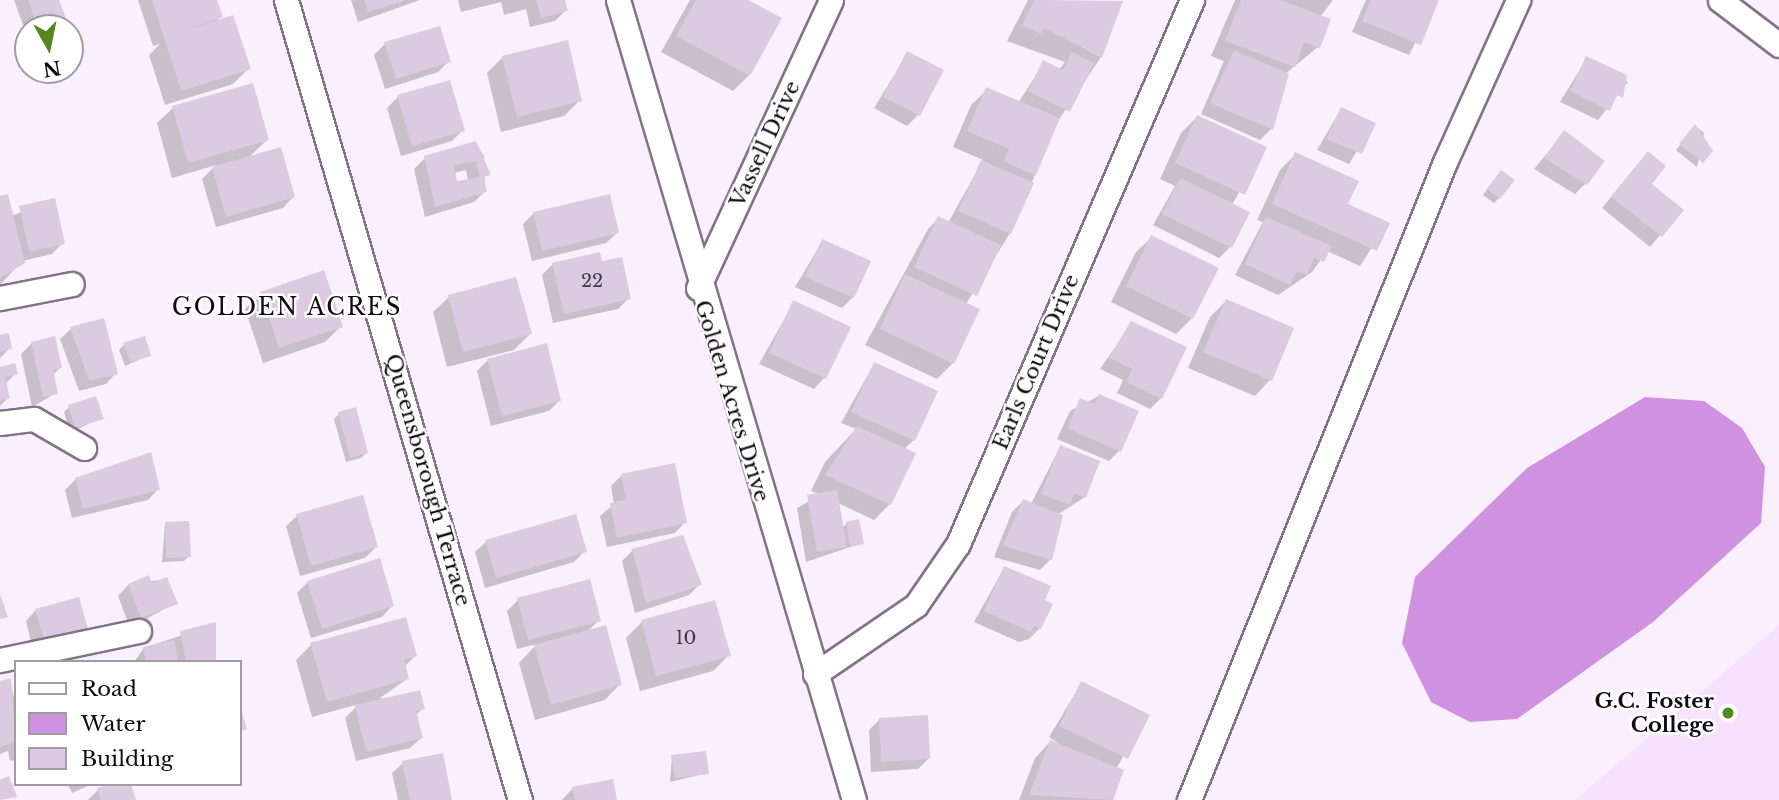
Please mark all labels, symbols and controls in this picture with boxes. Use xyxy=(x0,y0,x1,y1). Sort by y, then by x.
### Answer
north arrow xyxy=(14,14,84,84)
text: N xyxy=(41,56,63,81)
street label: Vassell Drive xyxy=(725,77,805,211)
house number: 22 xyxy=(581,270,603,292)
street label: Earls Court Drive xyxy=(988,271,1084,453)
district label: GOLDEN ACRES xyxy=(173,293,401,321)
street label: Golden Acres Drive xyxy=(689,297,775,505)
street label: Queensborough Terrace xyxy=(380,351,476,609)
house number: 10 xyxy=(676,627,696,649)
legend xyxy=(14,660,242,786)
text: Road xyxy=(81,676,137,702)
place label: G.C. Foster College xyxy=(1594,688,1714,738)
marker: G.C. Foster College xyxy=(1720,705,1736,721)
text: Water xyxy=(81,711,145,737)
text: Building xyxy=(81,746,173,772)

